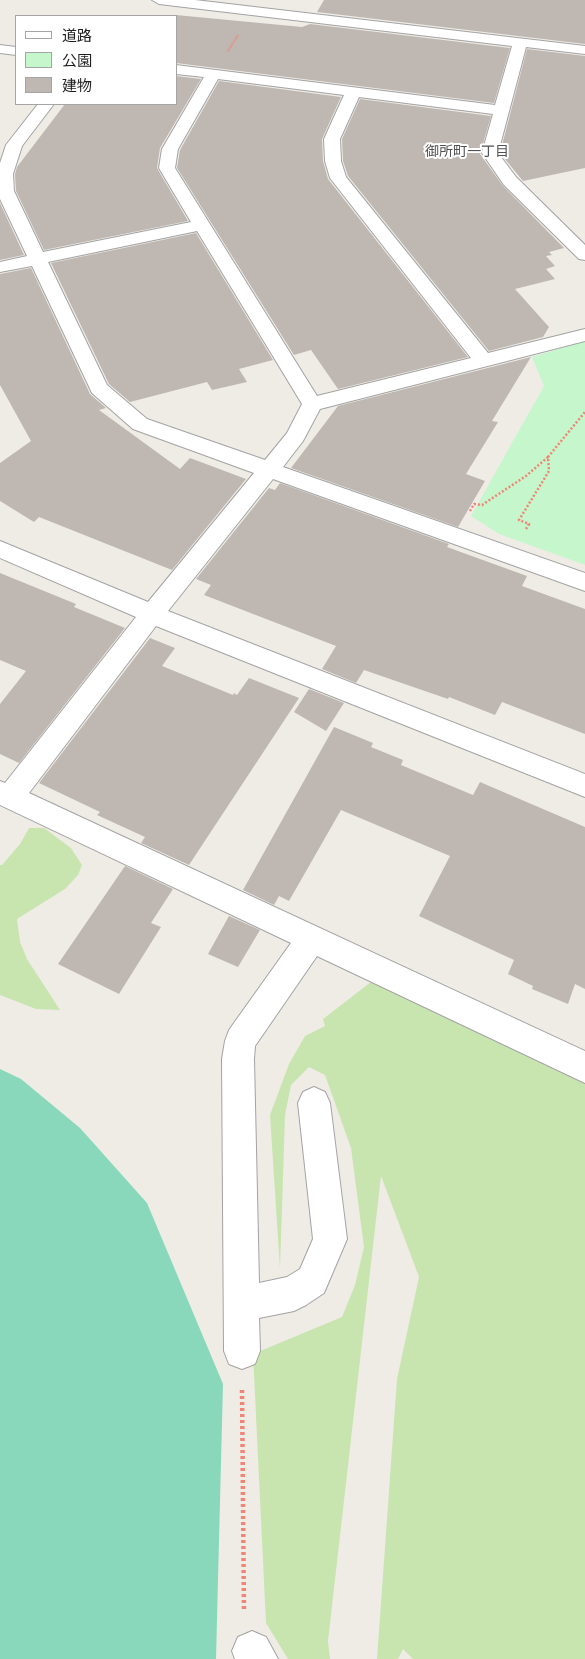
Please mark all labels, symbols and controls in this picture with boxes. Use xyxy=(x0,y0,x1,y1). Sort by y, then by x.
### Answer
legend xyxy=(15,15,178,105)
text: 道路 xyxy=(62,27,92,44)
text: 公園 xyxy=(62,52,92,69)
text: 建物 xyxy=(62,77,92,94)
district label: 御所町一丁目 xyxy=(425,144,509,160)

